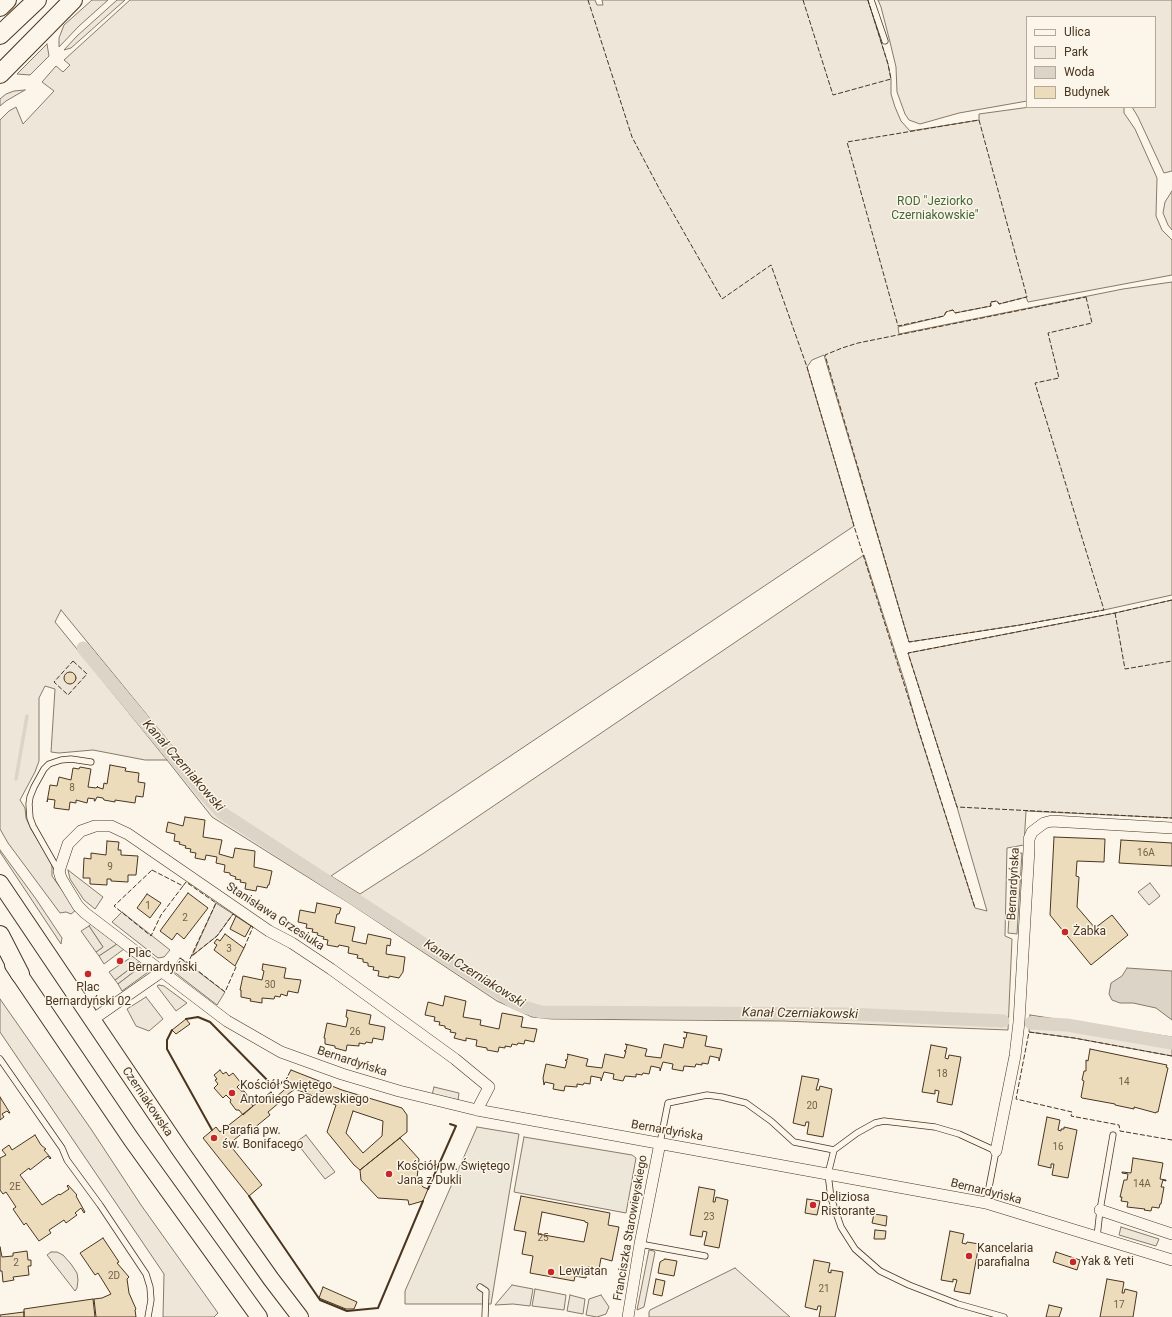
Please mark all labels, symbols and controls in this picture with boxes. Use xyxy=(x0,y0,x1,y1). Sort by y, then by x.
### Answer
legend xyxy=(1026,16,1156,108)
text: Ulica xyxy=(1064,25,1090,39)
text: Park xyxy=(1064,45,1088,59)
text: Woda xyxy=(1064,65,1095,79)
text: Budynek xyxy=(1064,85,1110,99)
park label: ROD "Jeziorko Czerniakowskie" xyxy=(891,195,979,223)
water label: Kanał Czerniakowski xyxy=(139,717,227,815)
house number: 8 xyxy=(69,782,75,794)
street label: Bernardyńska xyxy=(1005,847,1023,921)
house number: 16A xyxy=(1137,847,1155,859)
house number: 9 xyxy=(107,861,113,873)
street label: Stanisława Grzesiuka xyxy=(223,880,327,954)
house number: 1 xyxy=(145,900,151,912)
house number: 2 xyxy=(182,912,188,924)
place label: Żabka xyxy=(1073,925,1106,939)
marker: Żabka xyxy=(1060,927,1070,937)
water label: Kanał Czerniakowski xyxy=(420,937,528,1011)
house number: 3 xyxy=(226,943,232,955)
place label: Plac Bernardyński xyxy=(128,947,197,975)
marker: Plac Bernardyński xyxy=(115,956,125,966)
marker: Plac Bernardyński 02 xyxy=(83,969,93,979)
house number: 30 xyxy=(264,979,276,991)
place label: Plac Bernardyński 02 xyxy=(45,981,131,1009)
water label: Kanał Czerniakowski xyxy=(742,1005,858,1023)
house number: 26 xyxy=(349,1026,361,1038)
street label: Bernardyńska xyxy=(315,1044,389,1080)
street label: Czerniakowska xyxy=(118,1064,176,1140)
house number: 18 xyxy=(936,1068,948,1080)
house number: 14 xyxy=(1118,1076,1130,1088)
place label: Kościół Świętego Antoniego Padewskiego xyxy=(240,1079,369,1107)
marker: Kościół Świętego Antoniego Padewskiego xyxy=(227,1088,237,1098)
house number: 20 xyxy=(806,1100,818,1112)
street label: Bernardyńska xyxy=(630,1118,704,1144)
place label: Parafia pw. św. Bonifacego xyxy=(222,1124,303,1152)
marker: Parafia pw. św. Bonifacego xyxy=(209,1133,219,1143)
house number: 16 xyxy=(1052,1141,1064,1153)
street label: Franciszka Starowieyskiego xyxy=(611,1154,651,1302)
place label: Kościół pw. Świętego Jana z Dukli xyxy=(397,1160,510,1188)
marker: Kościół pw. Świętego Jana z Dukli xyxy=(384,1169,394,1179)
street label: Bernardyńska xyxy=(949,1176,1023,1208)
house number: 14A xyxy=(1133,1178,1151,1190)
house number: 2E xyxy=(9,1181,21,1193)
place label: Deliziosa Ristorante xyxy=(821,1191,875,1219)
marker: Deliziosa Ristorante xyxy=(808,1200,818,1210)
house number: 23 xyxy=(703,1211,715,1223)
house number: 25 xyxy=(537,1232,549,1244)
place label: Kancelaria parafialna xyxy=(977,1242,1033,1270)
marker: Kancelaria parafialna xyxy=(964,1251,974,1261)
place label: Yak & Yeti xyxy=(1081,1255,1134,1269)
house number: 2 xyxy=(13,1257,19,1269)
marker: Yak & Yeti xyxy=(1068,1257,1078,1267)
place label: Lewiatan xyxy=(559,1265,607,1279)
marker: Lewiatan xyxy=(546,1267,556,1277)
house number: 2D xyxy=(108,1270,120,1282)
house number: 21 xyxy=(818,1283,830,1295)
house number: 17 xyxy=(1113,1299,1125,1311)

